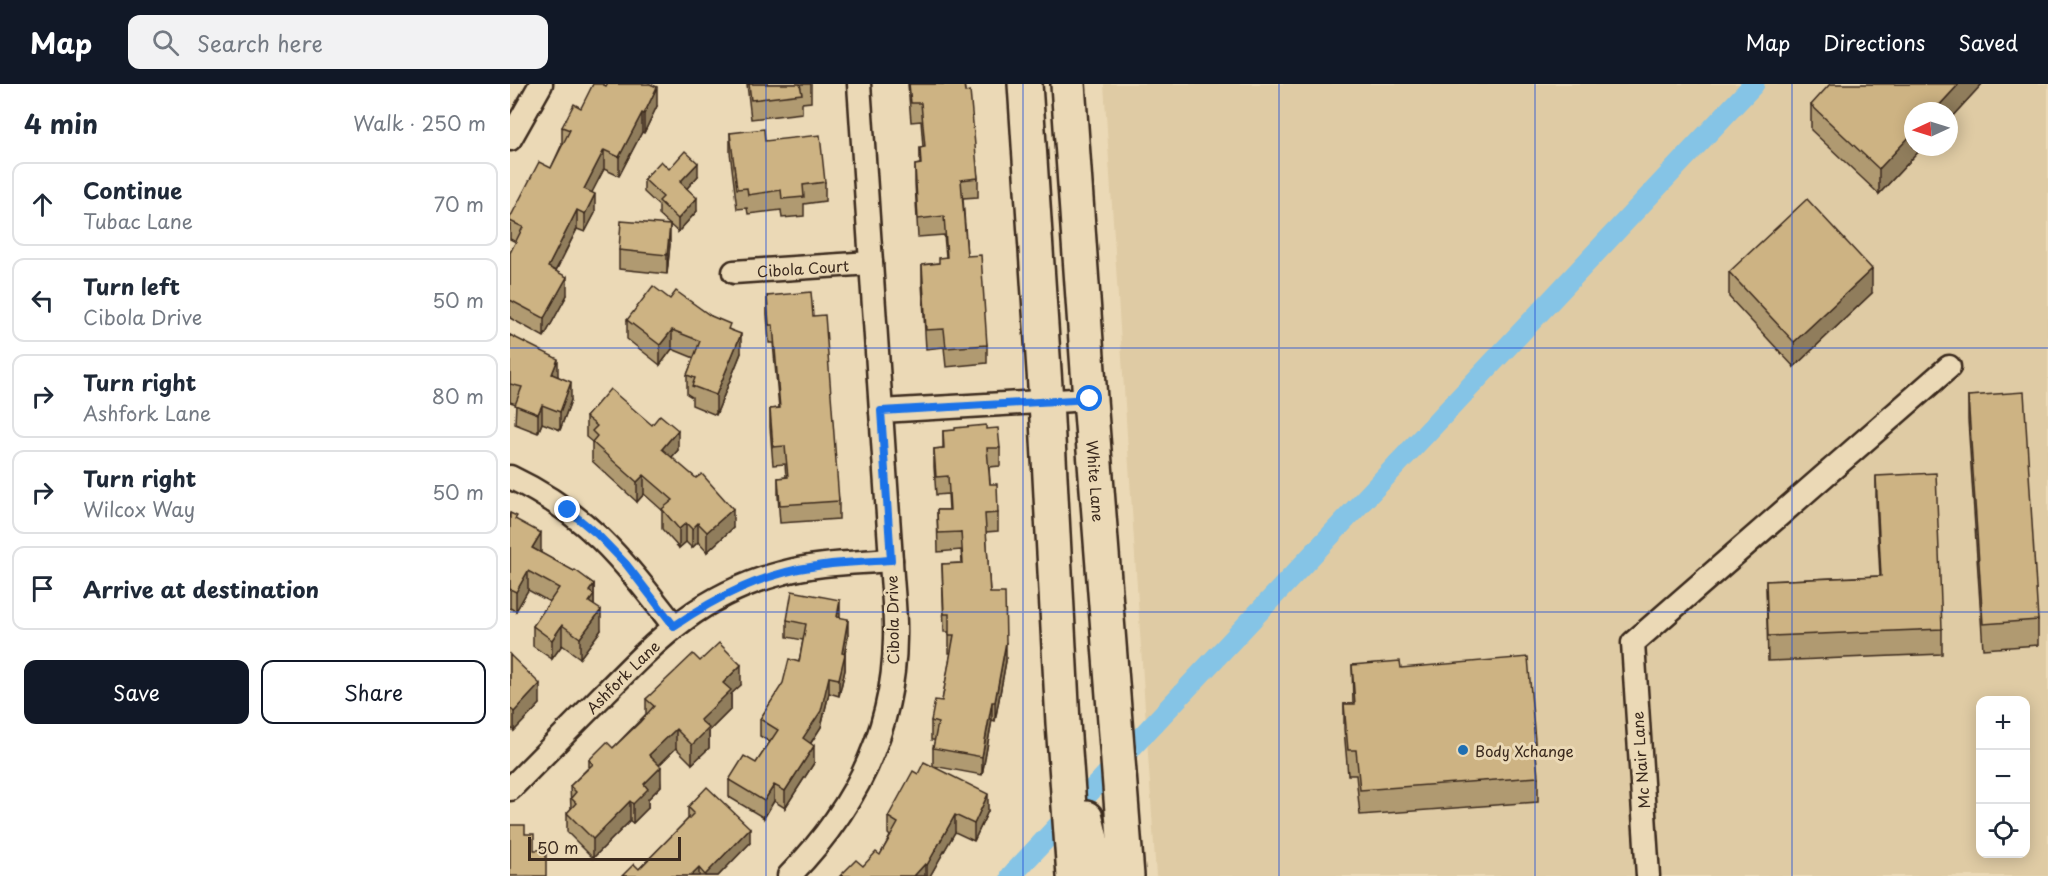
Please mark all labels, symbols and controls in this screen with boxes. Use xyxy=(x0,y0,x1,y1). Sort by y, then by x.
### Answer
search box xyxy=(128,15,548,69)
text: Map xyxy=(30,21,92,64)
icon: search xyxy=(149,26,182,59)
text: Search here xyxy=(197,26,323,59)
text: Map xyxy=(1745,26,1790,58)
text: Directions xyxy=(1823,26,1925,58)
text: Saved xyxy=(1958,26,2018,58)
north arrow xyxy=(1904,102,1958,156)
text: 4 min xyxy=(24,104,98,143)
text: Walk · 250 m xyxy=(353,108,486,138)
text: Continue xyxy=(83,173,182,206)
icon: ahead xyxy=(26,188,59,221)
text: 70 m xyxy=(434,189,484,219)
text: Tubac Lane xyxy=(83,206,193,236)
street label: Cibola Court xyxy=(756,253,850,282)
text: Turn left xyxy=(83,269,180,302)
icon: left xyxy=(26,284,59,317)
text: 50 m xyxy=(432,285,484,315)
text: Cibola Drive xyxy=(83,302,202,332)
text: Turn right xyxy=(83,365,196,398)
icon: right xyxy=(26,380,59,413)
text: 80 m xyxy=(432,381,484,411)
route start xyxy=(1076,385,1102,411)
text: Ashfork Lane xyxy=(83,398,211,428)
street label: White Lane xyxy=(1082,439,1111,523)
text: Turn right xyxy=(83,461,196,494)
icon: right xyxy=(26,476,59,509)
text: 50 m xyxy=(432,477,484,507)
text: Wilcox Way xyxy=(83,494,195,524)
route end xyxy=(554,496,580,522)
icon: arrive xyxy=(26,572,59,605)
text: Arrive at destination xyxy=(83,572,319,605)
street label: Cibola Drive xyxy=(880,575,904,665)
street label: Ashfork Lane xyxy=(580,634,664,718)
button: Save xyxy=(24,660,249,724)
button: Share xyxy=(261,660,486,724)
map controls xyxy=(1976,696,2030,858)
button: + xyxy=(1976,696,2030,750)
street label: Mc Nair Lane xyxy=(1625,710,1655,810)
place label: Body Xchange xyxy=(1475,739,1574,762)
marker: Body Xchange xyxy=(1456,743,1470,757)
button: − xyxy=(1976,750,2030,804)
button: locate xyxy=(1976,804,2030,858)
scale bar xyxy=(528,834,681,862)
text: 50 m xyxy=(537,835,578,859)

